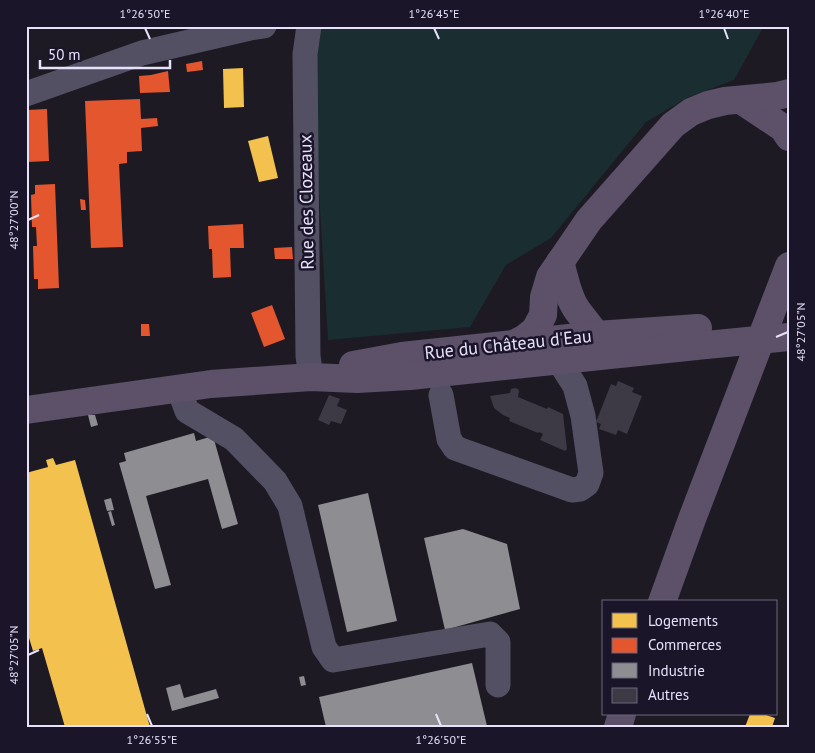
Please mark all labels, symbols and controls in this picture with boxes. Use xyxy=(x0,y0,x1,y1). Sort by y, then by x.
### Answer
text: 1°26'50"E xyxy=(120,6,170,21)
text: 1°26'45"E xyxy=(409,6,459,21)
text: 1°26'40"E xyxy=(699,6,749,21)
scale bar xyxy=(40,38,170,70)
text: 50 m xyxy=(48,45,81,64)
street label: Rue des Clozeaux xyxy=(293,134,319,270)
text: 48°27'00"N xyxy=(6,190,21,250)
text: 48°27'05"N xyxy=(793,302,808,362)
street label: Rue du Château d'Eau xyxy=(423,324,593,364)
legend xyxy=(602,600,778,716)
text: Logements xyxy=(648,611,718,630)
text: 48°27'05"N xyxy=(6,625,21,685)
text: Commerces xyxy=(648,635,722,654)
text: Industrie xyxy=(648,661,705,680)
text: Autres xyxy=(648,685,689,704)
text: 1°26'55"E xyxy=(127,732,177,747)
text: 1°26'50"E xyxy=(416,732,466,747)

